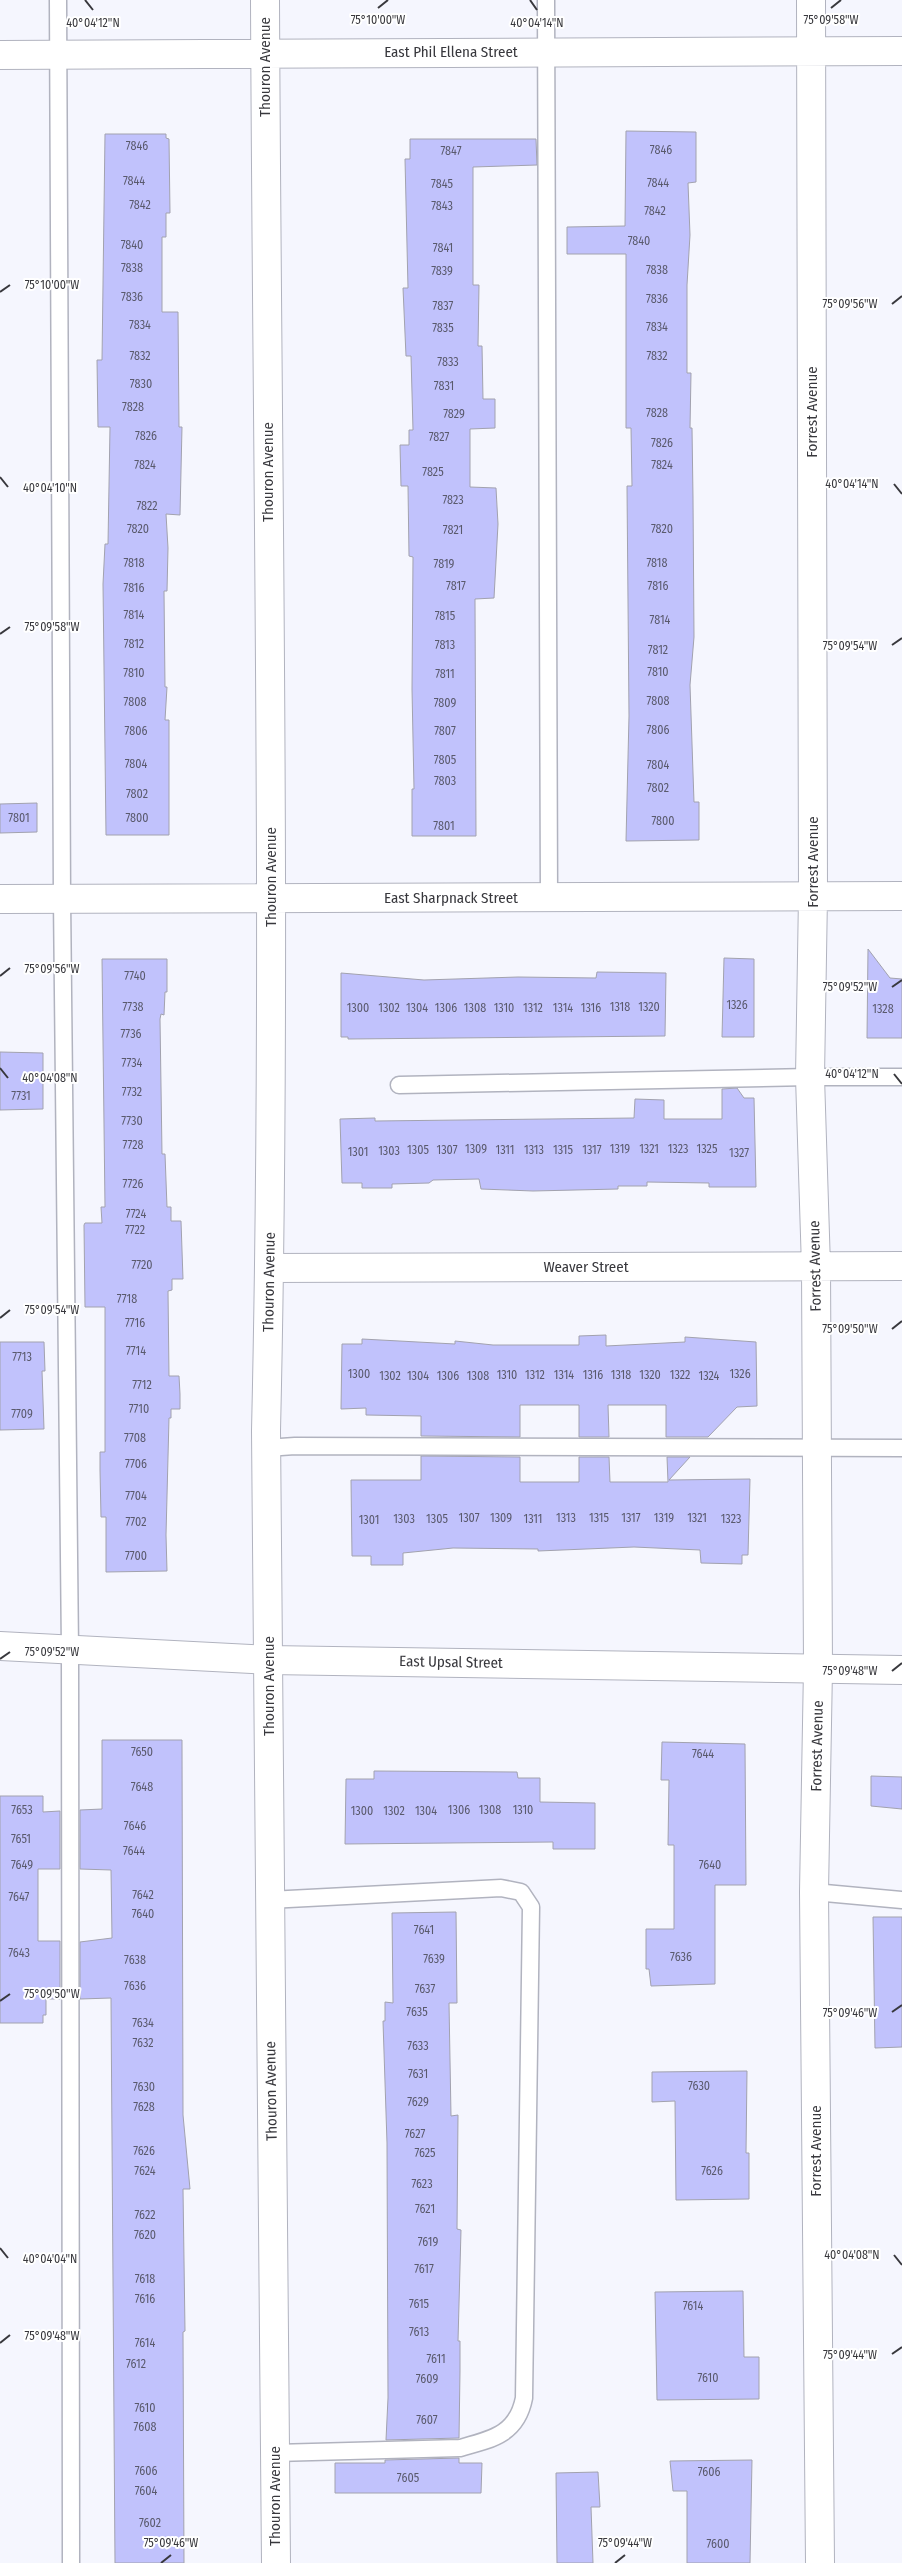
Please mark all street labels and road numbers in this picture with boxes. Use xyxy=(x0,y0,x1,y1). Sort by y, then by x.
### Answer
street label: Thouron Avenue xyxy=(256,17,274,117)
street label: East Phil Ellena Street xyxy=(384,43,518,61)
street label: Forrest Avenue xyxy=(803,366,821,458)
street label: Thouron Avenue xyxy=(259,422,277,522)
street label: Forrest Avenue xyxy=(804,816,822,908)
street label: Thouron Avenue xyxy=(262,827,280,927)
street label: East Sharpnack Street xyxy=(384,889,518,907)
street label: Forrest Avenue xyxy=(805,1220,825,1312)
street label: Thouron Avenue xyxy=(259,1232,279,1332)
street label: Weaver Street xyxy=(543,1258,629,1276)
street label: Thouron Avenue xyxy=(260,1636,278,1736)
street label: East Upsal Street xyxy=(399,1652,503,1672)
street label: Forrest Avenue xyxy=(807,1700,827,1792)
street label: Thouron Avenue xyxy=(261,2041,281,2141)
street label: Forrest Avenue xyxy=(807,2105,825,2197)
street label: Thouron Avenue xyxy=(266,2446,284,2546)

